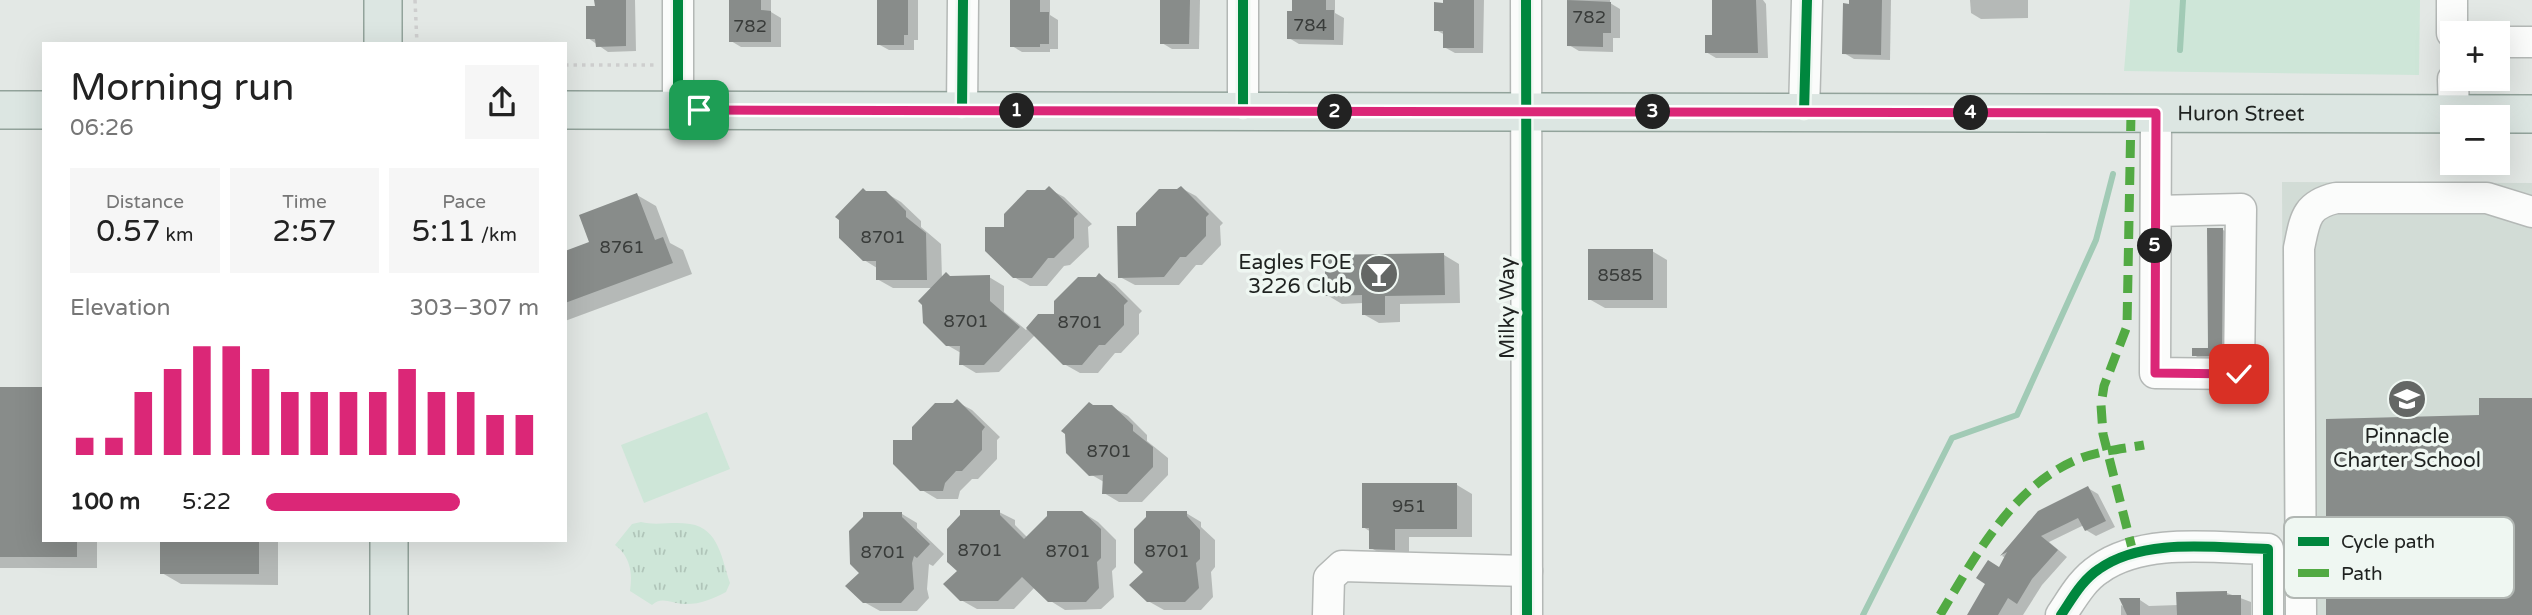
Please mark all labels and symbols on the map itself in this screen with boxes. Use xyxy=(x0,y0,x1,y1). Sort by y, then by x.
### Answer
house number: 782 xyxy=(1572,6,1606,28)
house number: 784 xyxy=(1293,14,1327,36)
house number: 782 xyxy=(733,15,767,37)
pin xyxy=(669,80,729,140)
pin: 1 xyxy=(1000,94,1034,128)
pin: 2 xyxy=(1318,94,1352,130)
pin: 3 xyxy=(1636,94,1670,130)
pin: 4 xyxy=(1954,96,1988,130)
street label: Huron Street xyxy=(2177,101,2305,126)
house number: 8701 xyxy=(860,226,906,248)
pin: 5 xyxy=(2138,229,2172,264)
house number: 8761 xyxy=(599,236,645,258)
place label: Eagles FOE 3226 Club xyxy=(1238,250,1352,299)
bar icon: Eagles FOE 3226 Club xyxy=(1358,253,1400,295)
street label: Milky Way xyxy=(1495,257,1520,359)
house number: 8585 xyxy=(1597,264,1643,286)
house number: 8701 xyxy=(943,310,989,332)
house number: 8701 xyxy=(1057,311,1103,333)
pin xyxy=(2209,344,2269,404)
school or university icon: Pinnacle Charter School xyxy=(2386,378,2428,420)
place label: Pinnacle Charter School xyxy=(2333,424,2481,473)
house number: 8701 xyxy=(1086,440,1132,462)
house number: 951 xyxy=(1392,495,1426,517)
legend xyxy=(2284,517,2514,598)
text: Cycle path xyxy=(2341,531,2435,553)
house number: 8701 xyxy=(957,539,1003,561)
house number: 8701 xyxy=(1045,540,1091,562)
house number: 8701 xyxy=(1144,540,1190,562)
house number: 8701 xyxy=(860,541,906,563)
text: Path xyxy=(2341,563,2383,585)

